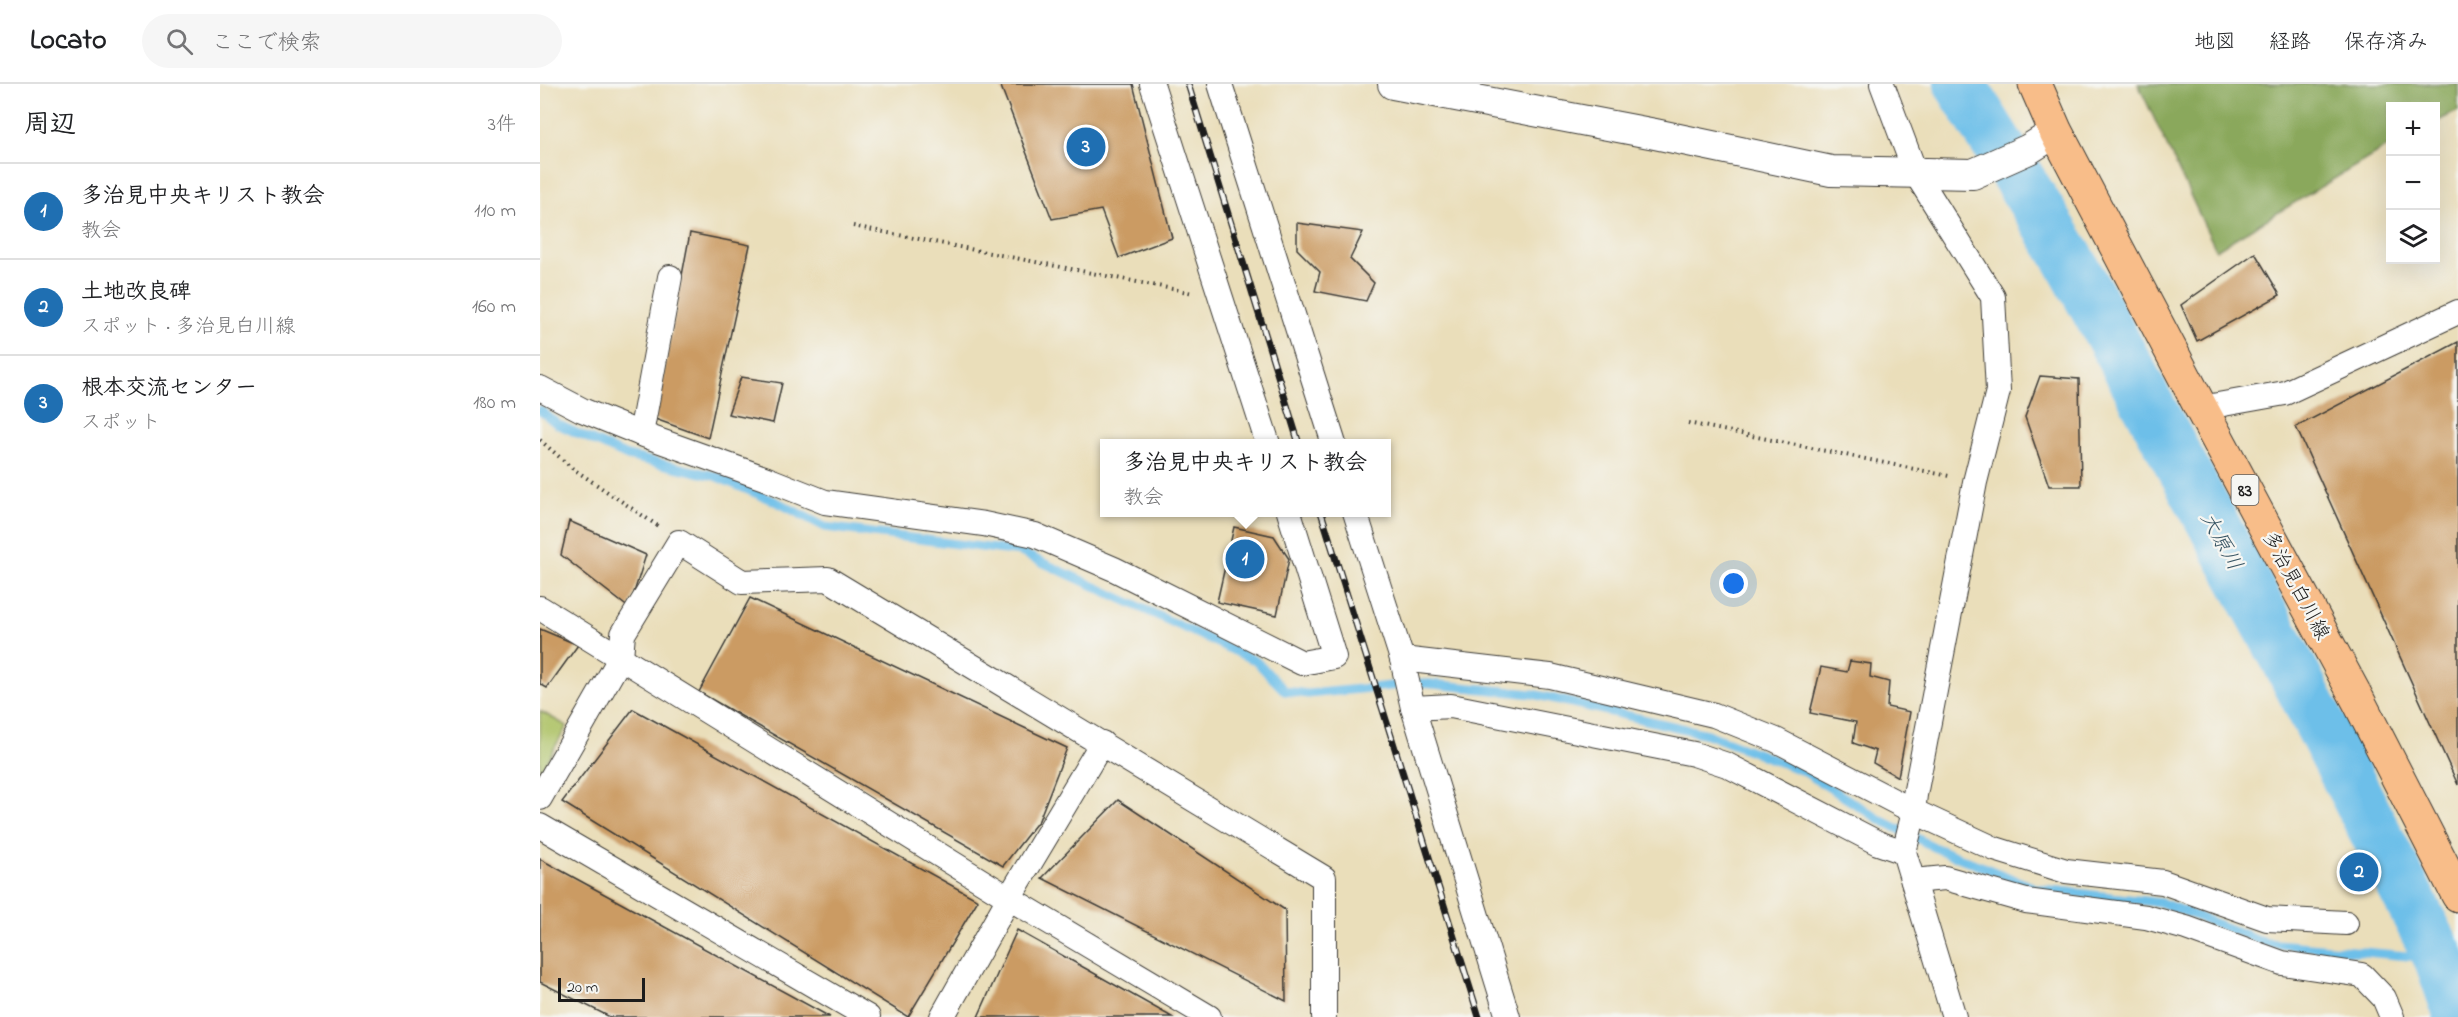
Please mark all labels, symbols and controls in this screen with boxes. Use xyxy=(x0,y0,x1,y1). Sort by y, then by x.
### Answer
search box xyxy=(142,14,562,68)
text: Locato xyxy=(30,21,106,62)
icon: search xyxy=(163,25,196,58)
text: ここで検索 xyxy=(211,28,321,60)
text: 地図 xyxy=(2194,28,2236,58)
text: 経路 xyxy=(2269,28,2311,58)
text: 保存済み xyxy=(2344,28,2428,58)
map controls xyxy=(2386,102,2440,264)
button: + xyxy=(2386,102,2440,156)
text: 周辺 xyxy=(24,107,76,145)
text: 3件 xyxy=(488,111,516,140)
pin: 3 xyxy=(1066,124,1106,170)
button: − xyxy=(2386,156,2440,210)
text: 多治見中央キリスト教会 xyxy=(81,181,325,213)
text: 1 xyxy=(40,197,47,226)
text: 110 m xyxy=(474,197,516,226)
button: layers xyxy=(2386,210,2440,264)
text: 教会 xyxy=(81,217,121,246)
text: 土地改良碑 xyxy=(81,277,191,309)
text: 2 xyxy=(39,293,48,322)
text: 160 m xyxy=(472,293,516,322)
text: スポット · 多治見白川線 xyxy=(81,313,295,342)
text: 根本交流センター xyxy=(81,373,257,405)
text: 3 xyxy=(39,389,48,418)
text: 180 m xyxy=(473,389,516,418)
text: スポット xyxy=(81,409,161,438)
popup xyxy=(1100,439,1391,517)
text: 多治見中央キリスト教会 xyxy=(1124,448,1367,480)
road number: 83 xyxy=(2232,475,2258,505)
text: 教会 xyxy=(1124,484,1164,513)
water label: 大原川 xyxy=(2192,507,2249,577)
street label: 多治見白川線 xyxy=(2254,526,2336,646)
pin: 1 xyxy=(1226,536,1264,582)
your location xyxy=(1719,569,1748,598)
pin: 2 xyxy=(2340,850,2378,894)
scale bar xyxy=(558,975,645,1002)
text: 20 m xyxy=(567,976,598,1000)

